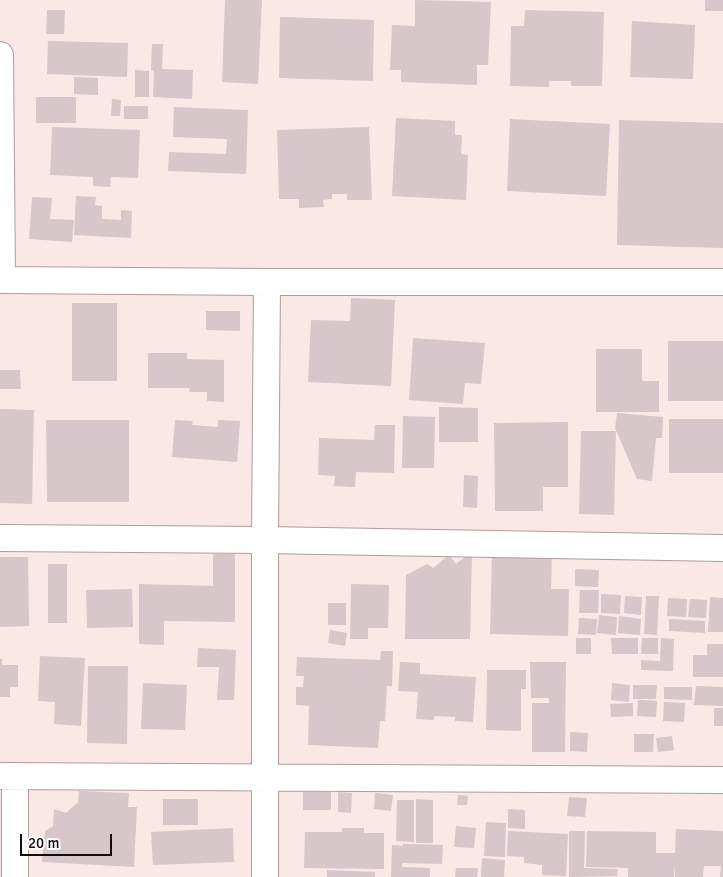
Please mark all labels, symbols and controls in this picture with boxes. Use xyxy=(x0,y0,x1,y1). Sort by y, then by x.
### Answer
scale bar xyxy=(22,824,115,856)
text: 20 m xyxy=(28,834,59,852)

